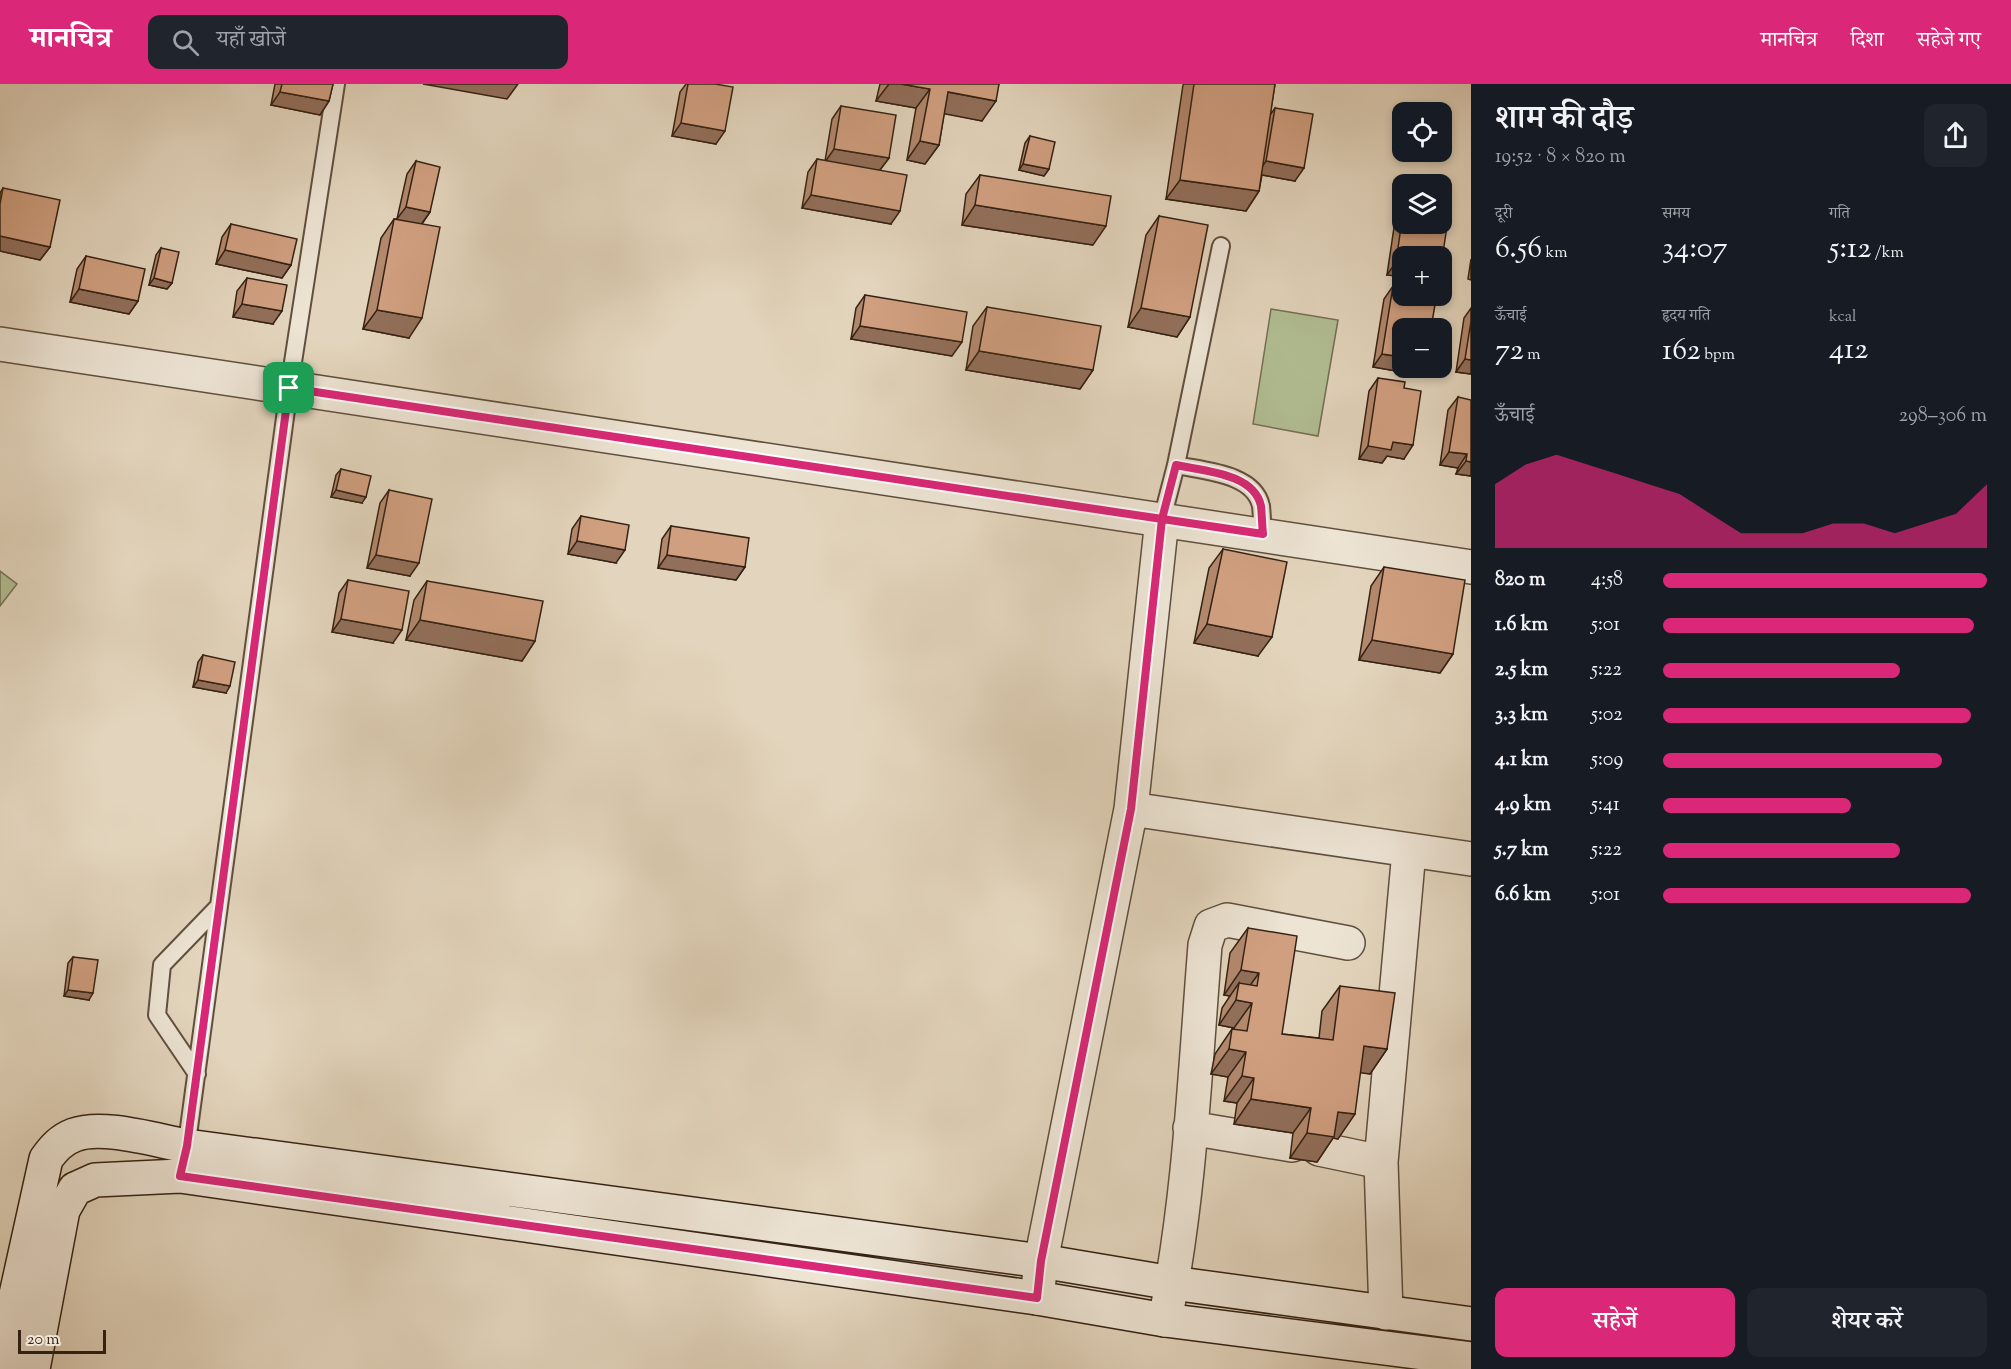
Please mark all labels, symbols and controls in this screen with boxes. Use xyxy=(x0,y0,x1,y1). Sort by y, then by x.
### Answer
search box xyxy=(148,15,568,69)
text: मानचित्र xyxy=(30,20,112,60)
text: यहाँ खोजें xyxy=(217,25,286,57)
icon: search xyxy=(169,26,202,59)
text: मानचित्र xyxy=(1760,26,1817,56)
text: दिशा xyxy=(1850,26,1884,56)
text: सहेजे गए xyxy=(1917,26,1981,56)
text: शाम की दौड़ xyxy=(1495,96,1633,144)
map controls xyxy=(1392,102,1452,378)
button: locate xyxy=(1392,102,1452,162)
button: share xyxy=(1924,104,1987,167)
text: 19:52 · 8 × 820 m xyxy=(1495,143,1626,172)
button: layers xyxy=(1392,174,1452,234)
text: दूरी xyxy=(1495,203,1512,226)
text: समय xyxy=(1662,203,1690,226)
text: गति xyxy=(1829,203,1850,226)
text: 6.56 xyxy=(1495,228,1542,271)
text: 34:07 xyxy=(1662,228,1728,271)
text: 5:12 xyxy=(1829,228,1871,271)
text: km xyxy=(1542,242,1567,265)
text: /km xyxy=(1871,242,1904,265)
button: + xyxy=(1392,246,1452,306)
text: ऊँचाई xyxy=(1495,305,1527,328)
text: हृदय गति xyxy=(1662,305,1710,328)
text: kcal xyxy=(1829,306,1857,329)
button: − xyxy=(1392,318,1452,378)
text: 412 xyxy=(1829,329,1868,372)
text: 72 xyxy=(1495,330,1524,373)
text: 162 xyxy=(1662,330,1701,373)
text: m xyxy=(1524,344,1540,367)
text: bpm xyxy=(1701,344,1735,367)
pin xyxy=(263,362,314,413)
icon: arrive xyxy=(272,371,305,404)
text: ऊँचाई xyxy=(1495,402,1534,431)
text: 298–306 m xyxy=(1899,402,1987,431)
text: 820 m xyxy=(1495,566,1546,595)
text: 4:58 xyxy=(1591,566,1623,595)
text: 1.6 km xyxy=(1495,611,1548,640)
text: 5:01 xyxy=(1591,611,1620,640)
text: 2.5 km xyxy=(1495,656,1548,685)
text: 5:22 xyxy=(1591,656,1622,685)
text: 3.3 km xyxy=(1495,701,1548,730)
text: 5:02 xyxy=(1591,701,1623,730)
text: 4.1 km xyxy=(1495,746,1549,775)
text: 5:09 xyxy=(1591,746,1623,775)
text: 4.9 km xyxy=(1495,791,1551,820)
text: 5:41 xyxy=(1591,791,1620,820)
text: 5.7 km xyxy=(1495,836,1549,865)
text: 5:22 xyxy=(1591,836,1622,865)
text: 6.6 km xyxy=(1495,881,1551,910)
text: 5:01 xyxy=(1591,881,1620,910)
button: सहेजें xyxy=(1495,1288,1735,1357)
button: शेयर करें xyxy=(1747,1288,1987,1357)
scale bar xyxy=(18,1327,106,1354)
text: 20 m xyxy=(27,1329,60,1352)

